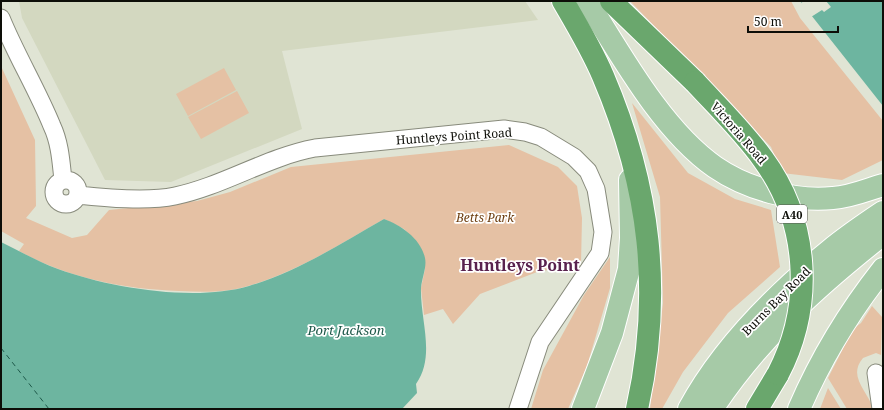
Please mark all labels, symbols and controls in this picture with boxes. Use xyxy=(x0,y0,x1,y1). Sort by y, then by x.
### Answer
scale bar xyxy=(748,8,838,34)
text: 50 m xyxy=(754,13,782,30)
street label: Victoria Road xyxy=(707,98,771,168)
street label: Huntleys Point Road xyxy=(395,123,513,149)
road number: A40 xyxy=(777,205,807,223)
park label: Betts Park xyxy=(455,209,515,226)
district label: Huntleys Point xyxy=(460,254,580,276)
street label: Burns Bay Road xyxy=(738,263,814,339)
water label: Port Jackson xyxy=(307,321,385,339)

